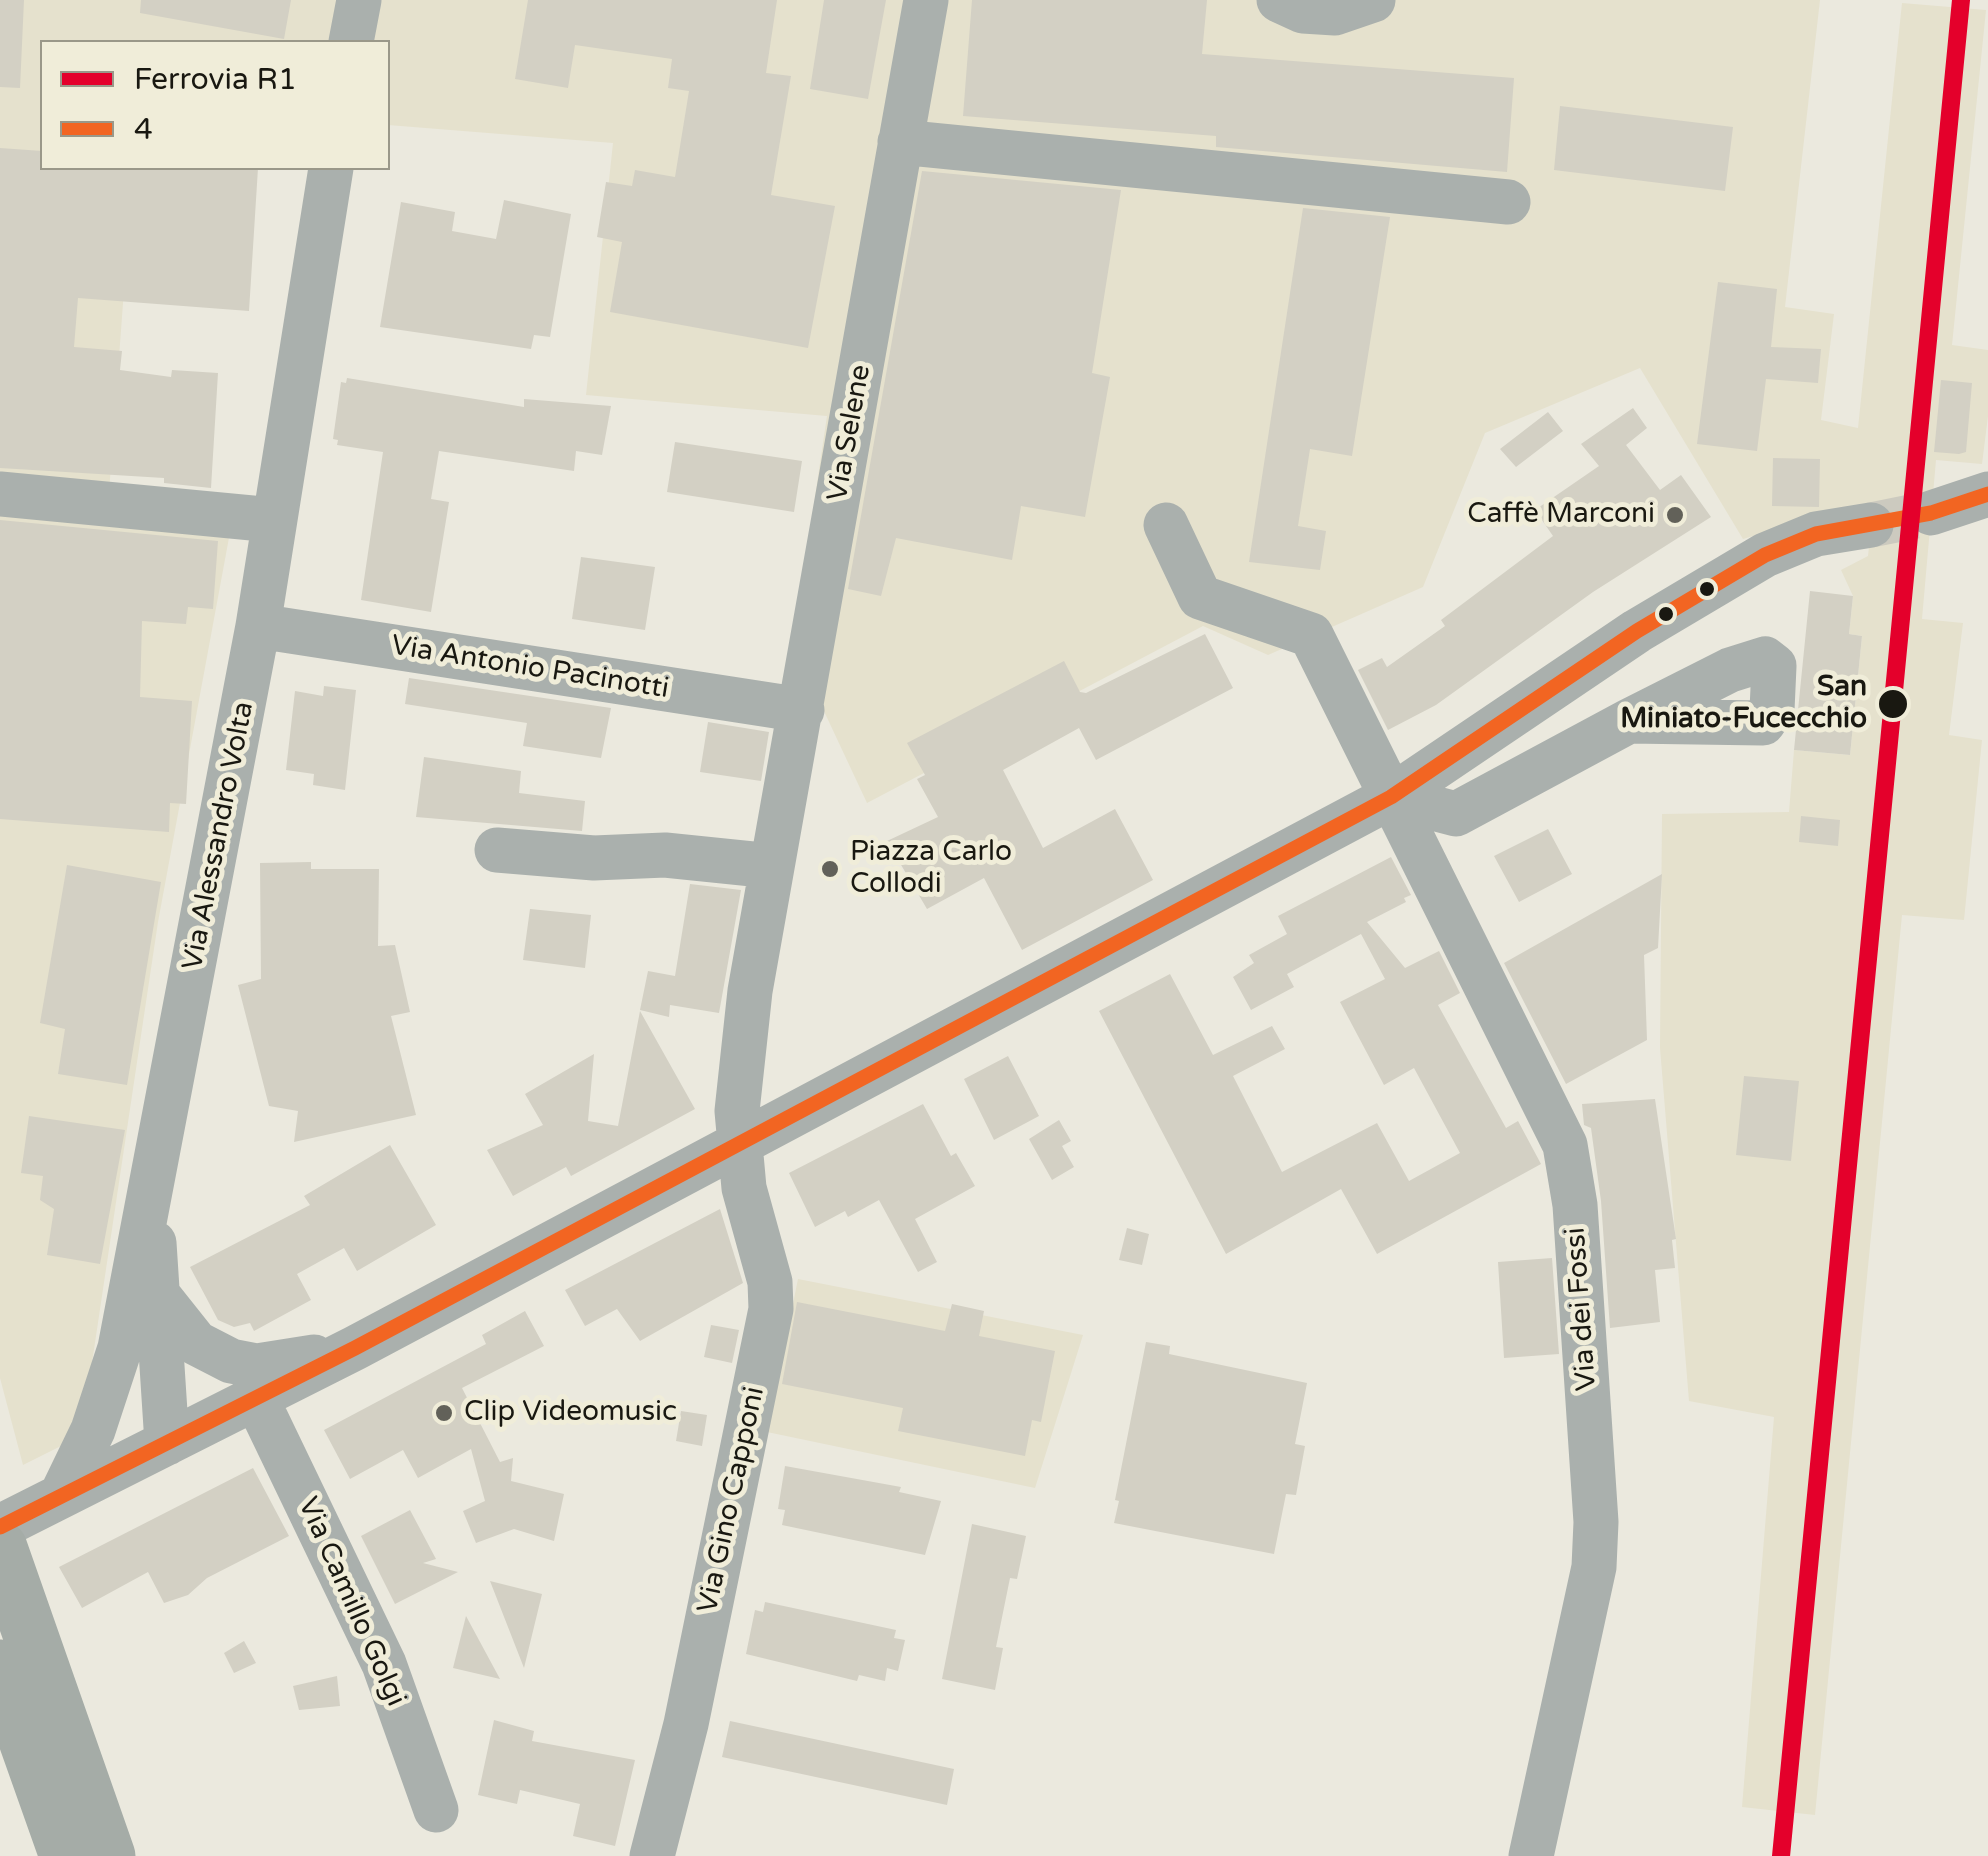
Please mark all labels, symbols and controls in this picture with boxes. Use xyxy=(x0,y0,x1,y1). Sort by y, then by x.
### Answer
legend xyxy=(40,40,390,170)
text: Ferrovia R1 xyxy=(134,61,297,98)
text: 4 xyxy=(134,111,153,148)
street label: Via Selene xyxy=(821,362,879,504)
place label: Caffè Marconi xyxy=(1467,498,1655,532)
marker: Caffè Marconi xyxy=(1664,504,1686,526)
unlabelled marker xyxy=(1697,579,1717,599)
unlabelled marker xyxy=(1656,604,1676,624)
street label: Via Antonio Pacinotti xyxy=(389,629,671,707)
place label: San Miniato-Fucecchio xyxy=(1620,671,1867,737)
marker: San Miniato-Fucecchio xyxy=(1876,687,1910,721)
street label: Via Alessandro Volta xyxy=(176,699,262,973)
place label: Piazza Carlo Collodi xyxy=(850,836,1012,902)
marker: Piazza Carlo Collodi xyxy=(819,858,841,880)
street label: Via dei Fossi xyxy=(1560,1226,1604,1392)
street label: Via Gino Capponi xyxy=(692,1384,772,1616)
place label: Clip Videomusic xyxy=(464,1396,677,1430)
marker: Clip Videomusic xyxy=(433,1402,455,1424)
street label: Via Camillo Golgi xyxy=(290,1492,412,1712)

